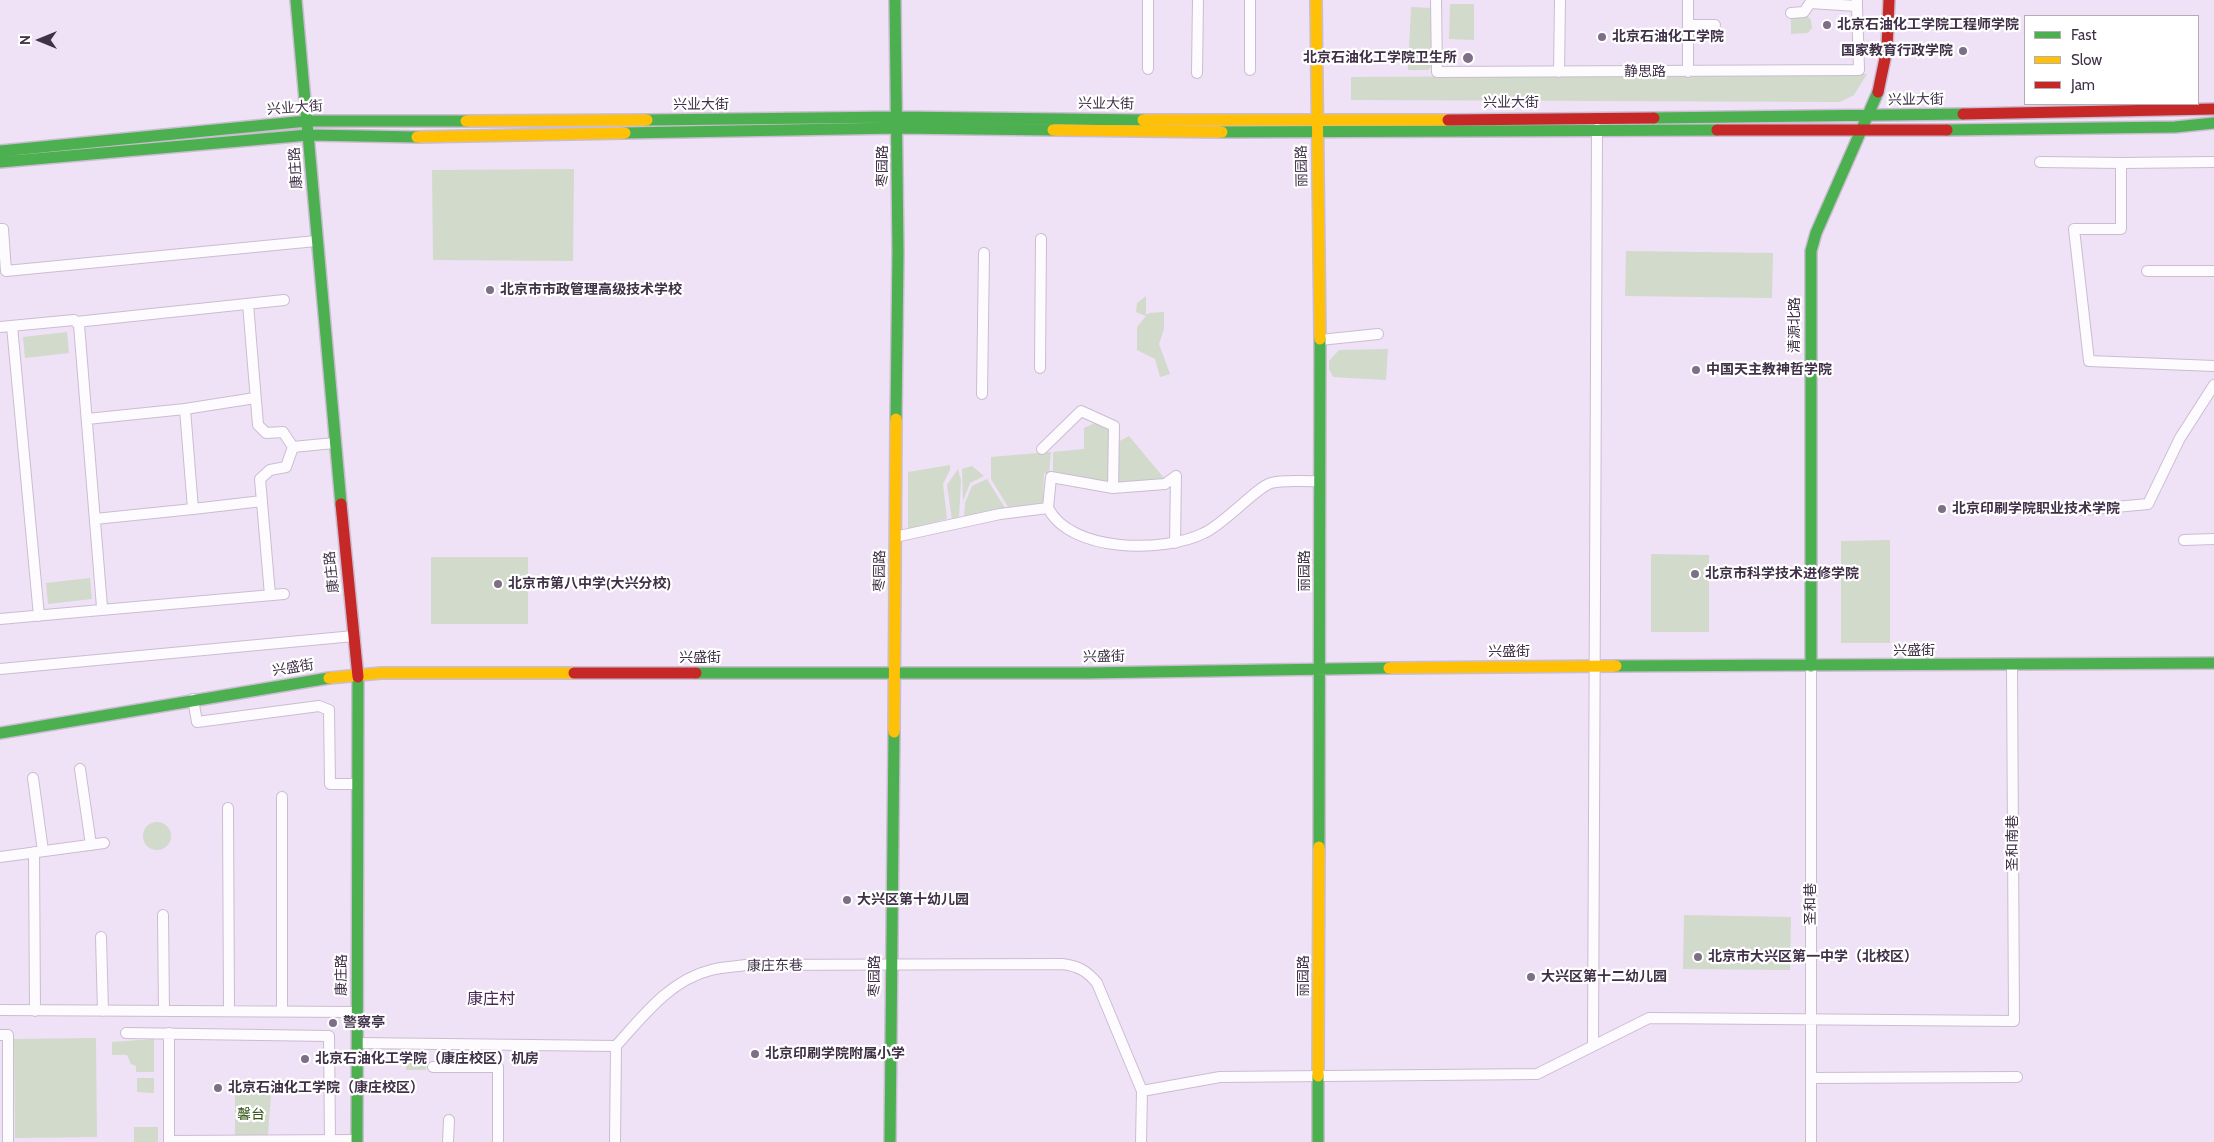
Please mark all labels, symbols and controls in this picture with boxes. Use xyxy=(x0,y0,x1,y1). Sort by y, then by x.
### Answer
north arrow xyxy=(15,15,65,65)
legend xyxy=(2024,15,2199,105)
place label: 北京石油化工学院工程师学院 xyxy=(1837,17,2019,33)
marker: 北京石油化工学院工程师学院 xyxy=(1821,19,1833,31)
text: Fast xyxy=(2071,26,2096,44)
place label: 北京石油化工学院 xyxy=(1612,29,1724,45)
marker: 北京石油化工学院 xyxy=(1596,31,1608,43)
text: N xyxy=(16,35,34,45)
place label: 国家教育行政学院 xyxy=(1841,43,1953,59)
marker: 国家教育行政学院 xyxy=(1957,45,1969,57)
place label: 北京石油化工学院卫生所 xyxy=(1303,50,1457,66)
marker: 北京石油化工学院卫生所 xyxy=(1461,51,1475,65)
text: Slow xyxy=(2071,51,2102,69)
street label: 静思路 xyxy=(1624,64,1666,80)
text: Jam xyxy=(2071,76,2095,94)
street label: 兴业大街 xyxy=(1888,91,1944,109)
street label: 兴业大街 xyxy=(1078,95,1134,113)
street label: 兴业大街 xyxy=(1483,95,1539,111)
street label: 兴业大街 xyxy=(673,97,729,113)
street label: 兴业大街 xyxy=(266,98,324,118)
street label: 枣园路 xyxy=(875,145,891,187)
street label: 丽园路 xyxy=(1293,145,1311,187)
street label: 康庄路 xyxy=(286,146,306,190)
place label: 北京市市政管理高级技术学校 xyxy=(500,282,682,298)
marker: 北京市市政管理高级技术学校 xyxy=(484,284,496,296)
street label: 清源北路 xyxy=(1787,297,1803,353)
place label: 中国天主教神哲学院 xyxy=(1706,362,1832,378)
marker: 中国天主教神哲学院 xyxy=(1690,364,1702,376)
place label: 北京印刷学院职业技术学院 xyxy=(1952,501,2120,517)
marker: 北京印刷学院职业技术学院 xyxy=(1936,503,1948,515)
street label: 康庄路 xyxy=(321,550,343,594)
street label: 枣园路 xyxy=(871,550,889,592)
street label: 丽园路 xyxy=(1297,550,1313,592)
place label: 北京市科学技术进修学院 xyxy=(1705,566,1859,582)
marker: 北京市科学技术进修学院 xyxy=(1689,568,1701,580)
place label: 北京市第八中学(大兴分校) xyxy=(508,576,671,592)
marker: 北京市第八中学(大兴分校) xyxy=(492,578,504,590)
street label: 兴盛街 xyxy=(1893,643,1935,659)
street label: 兴盛街 xyxy=(1488,644,1530,660)
street label: 兴盛街 xyxy=(1083,648,1125,666)
street label: 兴盛街 xyxy=(679,650,721,666)
street label: 兴盛街 xyxy=(271,656,315,680)
street label: 圣和南巷 xyxy=(2005,815,2021,871)
street label: 圣和巷 xyxy=(1803,883,1819,925)
place label: 大兴区第十幼儿园 xyxy=(857,892,969,908)
marker: 大兴区第十幼儿园 xyxy=(841,894,853,906)
place label: 北京市大兴区第一中学（北校区） xyxy=(1708,949,1918,965)
marker: 北京市大兴区第一中学（北校区） xyxy=(1692,951,1704,963)
street label: 康庄路 xyxy=(334,954,350,996)
street label: 枣园路 xyxy=(867,955,883,997)
street label: 丽园路 xyxy=(1296,955,1312,997)
street label: 康庄东巷 xyxy=(747,957,803,975)
place label: 大兴区第十二幼儿园 xyxy=(1541,969,1667,985)
marker: 大兴区第十二幼儿园 xyxy=(1525,971,1537,983)
district label: 康庄村 xyxy=(467,989,515,1009)
place label: 警察亭 xyxy=(343,1015,385,1031)
marker: 警察亭 xyxy=(327,1017,339,1029)
place label: 北京印刷学院附属小学 xyxy=(765,1046,905,1062)
marker: 北京印刷学院附属小学 xyxy=(749,1048,761,1060)
place label: 北京石油化工学院（康庄校区）机房 xyxy=(315,1051,539,1067)
marker: 北京石油化工学院（康庄校区）机房 xyxy=(299,1053,311,1065)
place label: 北京石油化工学院（康庄校区） xyxy=(228,1080,424,1096)
marker: 北京石油化工学院（康庄校区） xyxy=(212,1082,224,1094)
park label: 馨台 xyxy=(237,1107,265,1123)

